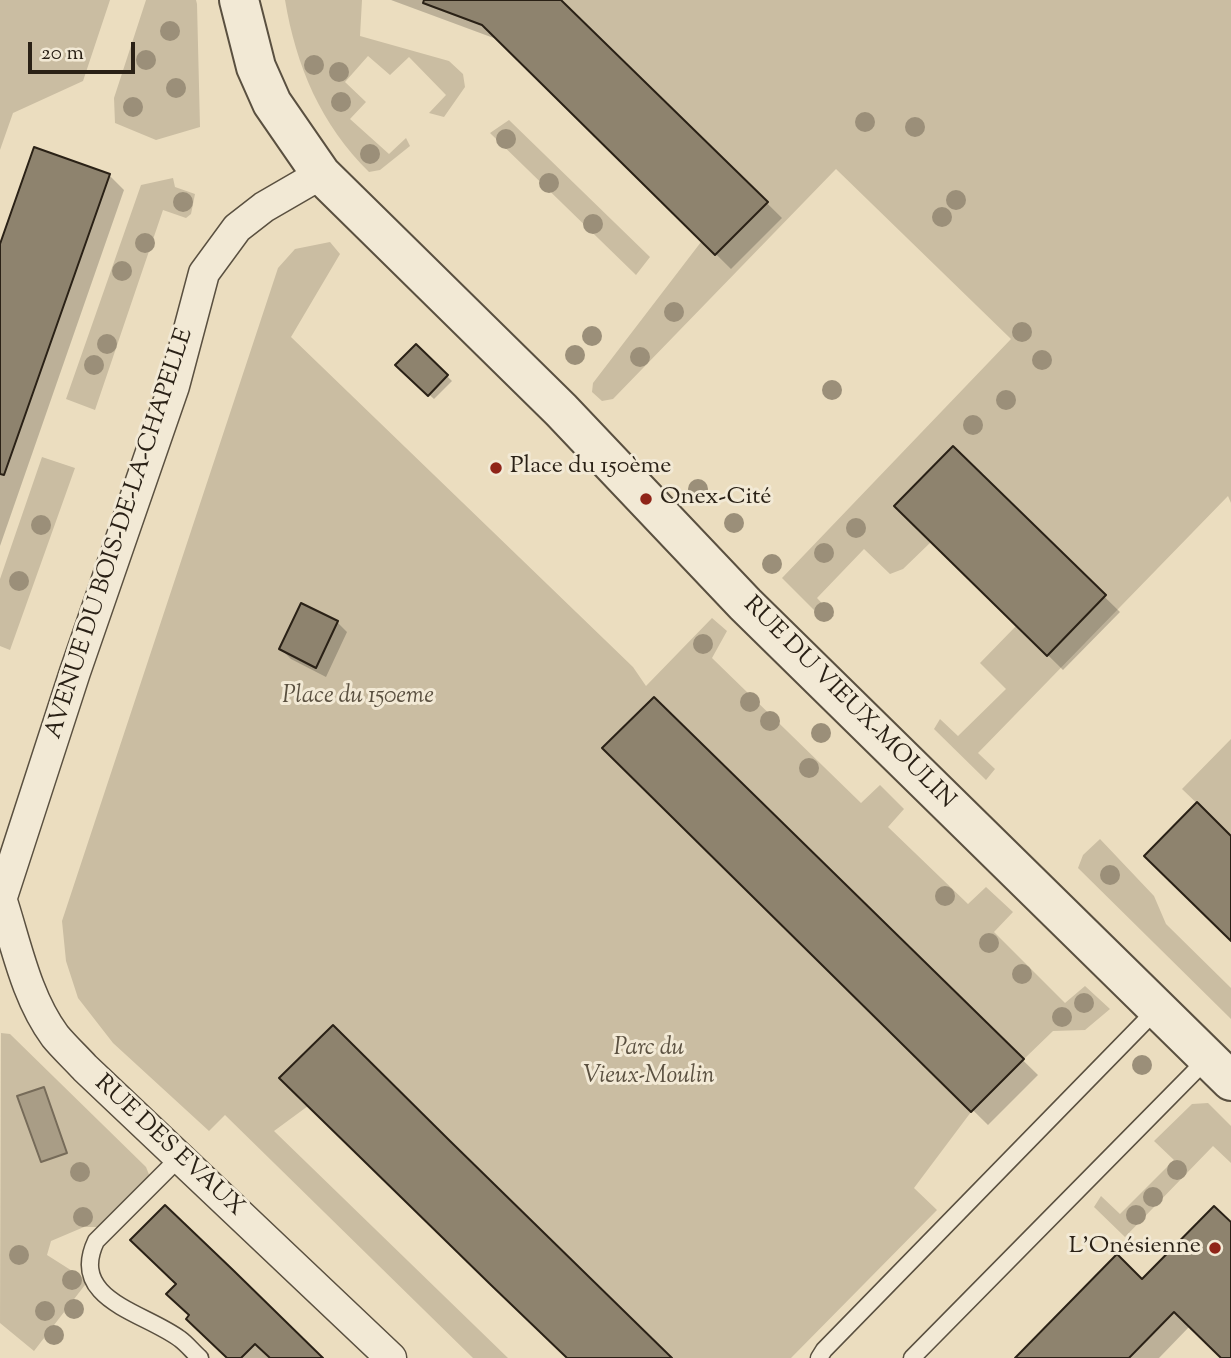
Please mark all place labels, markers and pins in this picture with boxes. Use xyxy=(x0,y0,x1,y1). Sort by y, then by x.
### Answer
place label: Place du 150ème xyxy=(510,454,671,482)
marker: Place du 150ème xyxy=(488,460,504,476)
place label: Onex-Cité xyxy=(660,485,772,513)
marker: Onex-Cité xyxy=(638,491,654,507)
place label: L'Onésienne xyxy=(1069,1234,1201,1262)
marker: L'Onésienne xyxy=(1207,1240,1223,1256)

